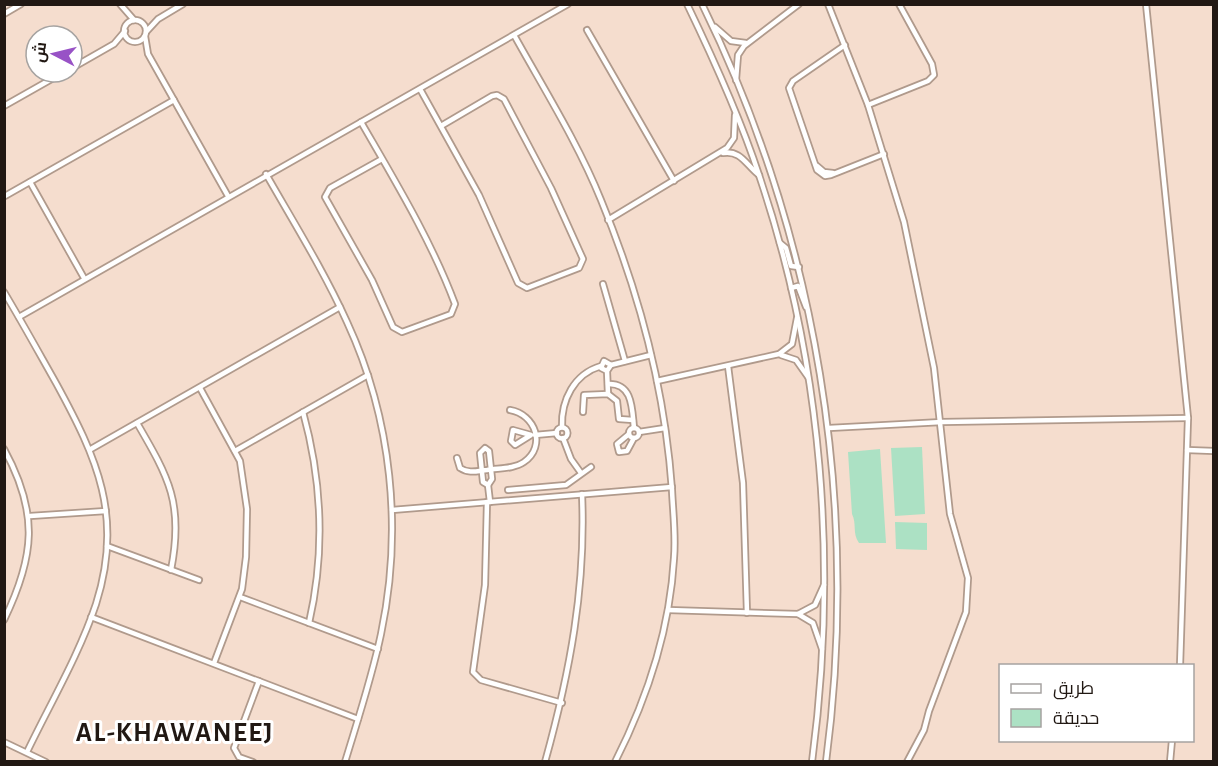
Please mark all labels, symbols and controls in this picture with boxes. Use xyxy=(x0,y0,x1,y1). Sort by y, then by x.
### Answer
north arrow xyxy=(24,24,84,84)
text: ش xyxy=(30,41,50,64)
legend xyxy=(999,664,1194,742)
text: طريق xyxy=(1053,680,1094,700)
text: حديقة xyxy=(1053,710,1099,728)
district label: AL-KHAWANEEJ xyxy=(76,719,274,746)

